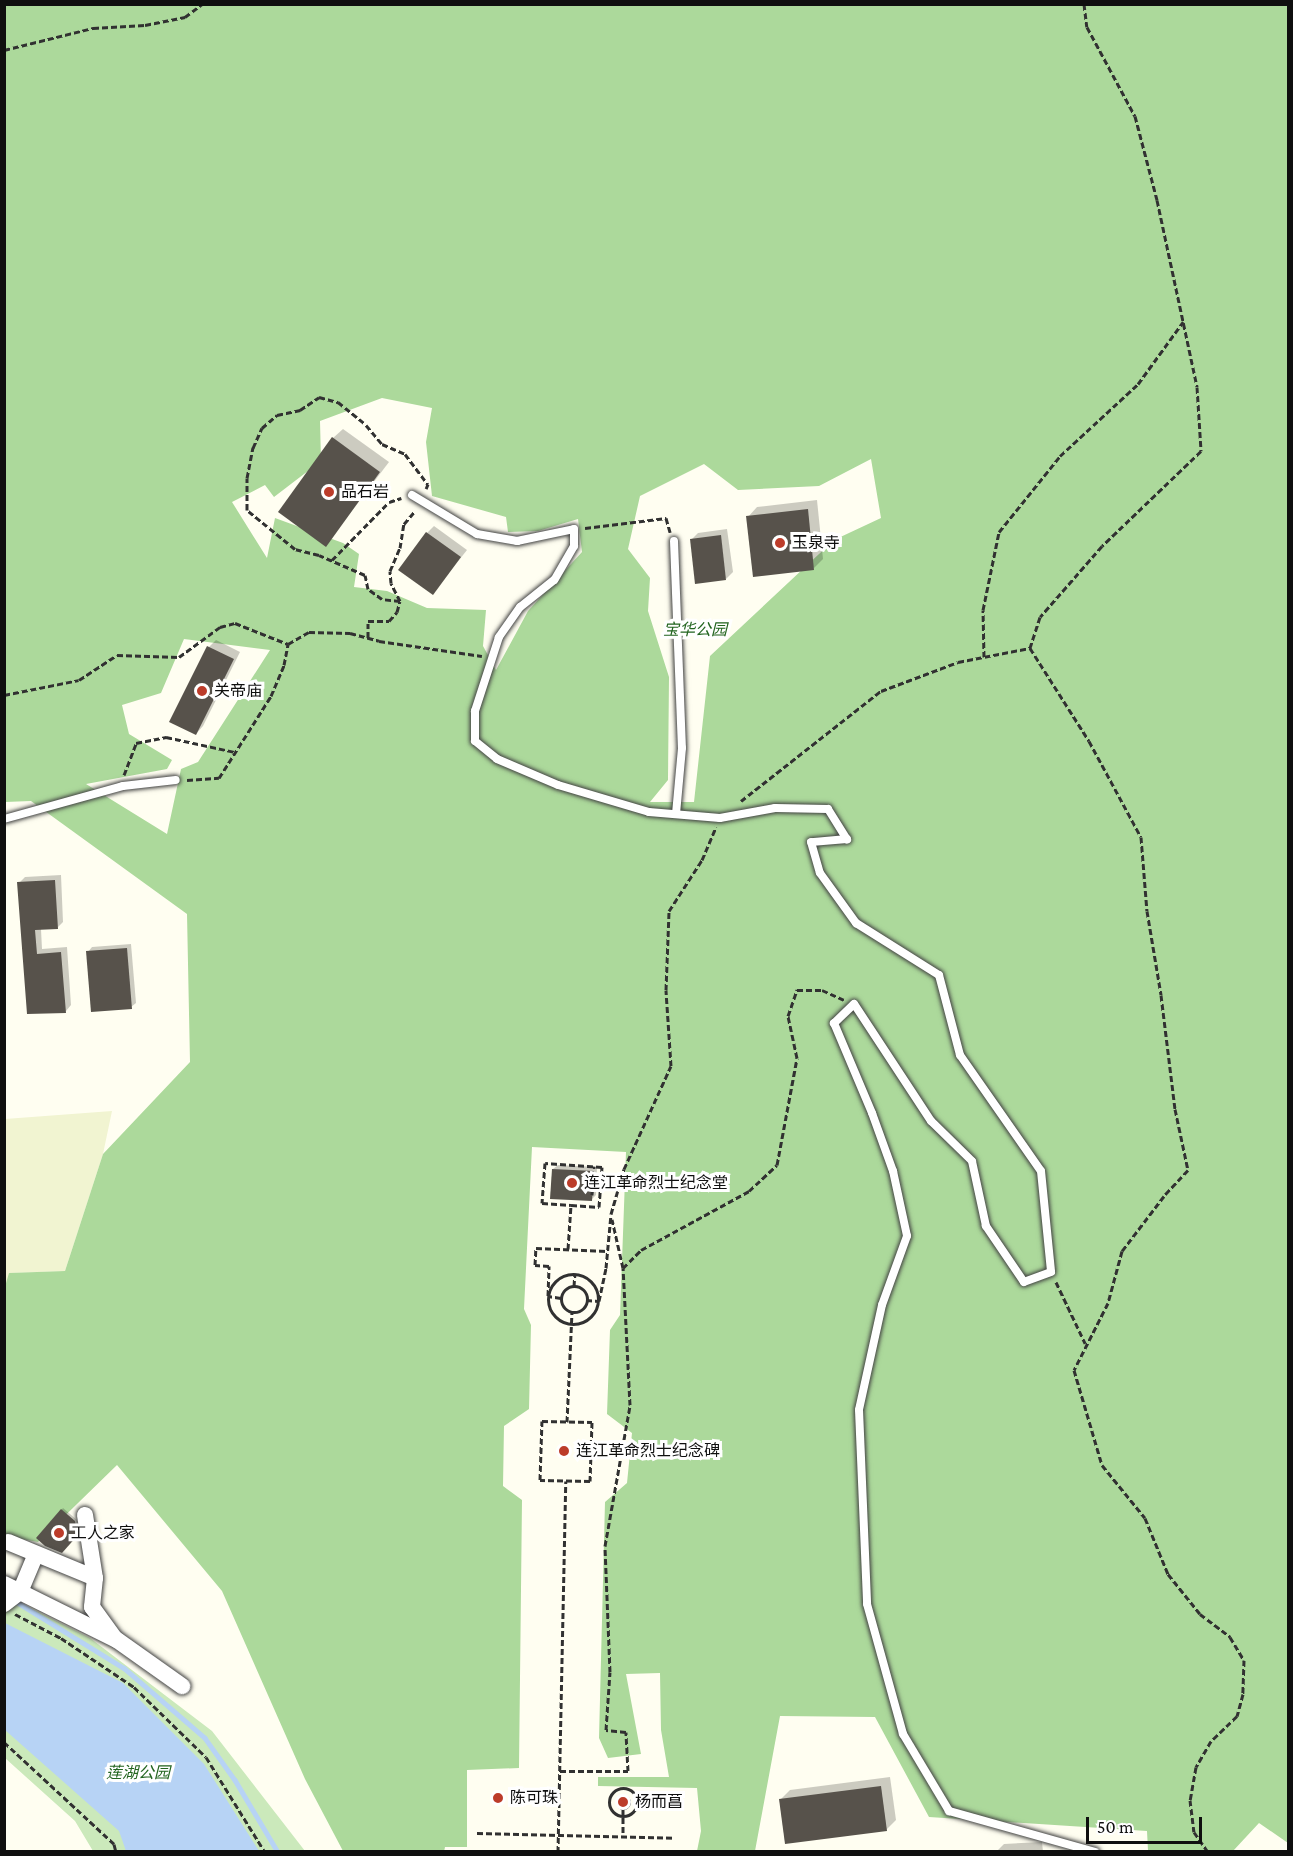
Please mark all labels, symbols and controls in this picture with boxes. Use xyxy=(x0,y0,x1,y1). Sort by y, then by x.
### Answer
place label: 品石岩 xyxy=(341,482,389,502)
marker: 品石岩 xyxy=(322,485,336,499)
place label: 玉泉寺 xyxy=(792,533,840,553)
marker: 玉泉寺 xyxy=(773,536,787,550)
park label: 宝华公园 xyxy=(663,620,727,640)
place label: 关帝庙 xyxy=(214,681,262,701)
marker: 关帝庙 xyxy=(195,684,209,698)
place label: 连江革命烈士纪念堂 xyxy=(584,1173,728,1193)
marker: 连江革命烈士纪念堂 xyxy=(565,1176,579,1190)
place label: 连江革命烈士纪念碑 xyxy=(576,1441,720,1461)
marker: 连江革命烈士纪念碑 xyxy=(557,1444,571,1458)
place label: 工人之家 xyxy=(71,1523,135,1543)
marker: 工人之家 xyxy=(52,1526,66,1540)
park label: 莲湖公园 xyxy=(106,1763,170,1783)
place label: 陈可珠 xyxy=(510,1788,558,1808)
marker: 陈可珠 xyxy=(491,1791,505,1805)
place label: 杨而菖 xyxy=(635,1792,683,1812)
marker: 杨而菖 xyxy=(616,1795,630,1809)
scale bar xyxy=(1089,1805,1204,1843)
text: 50 m xyxy=(1097,1817,1134,1837)

